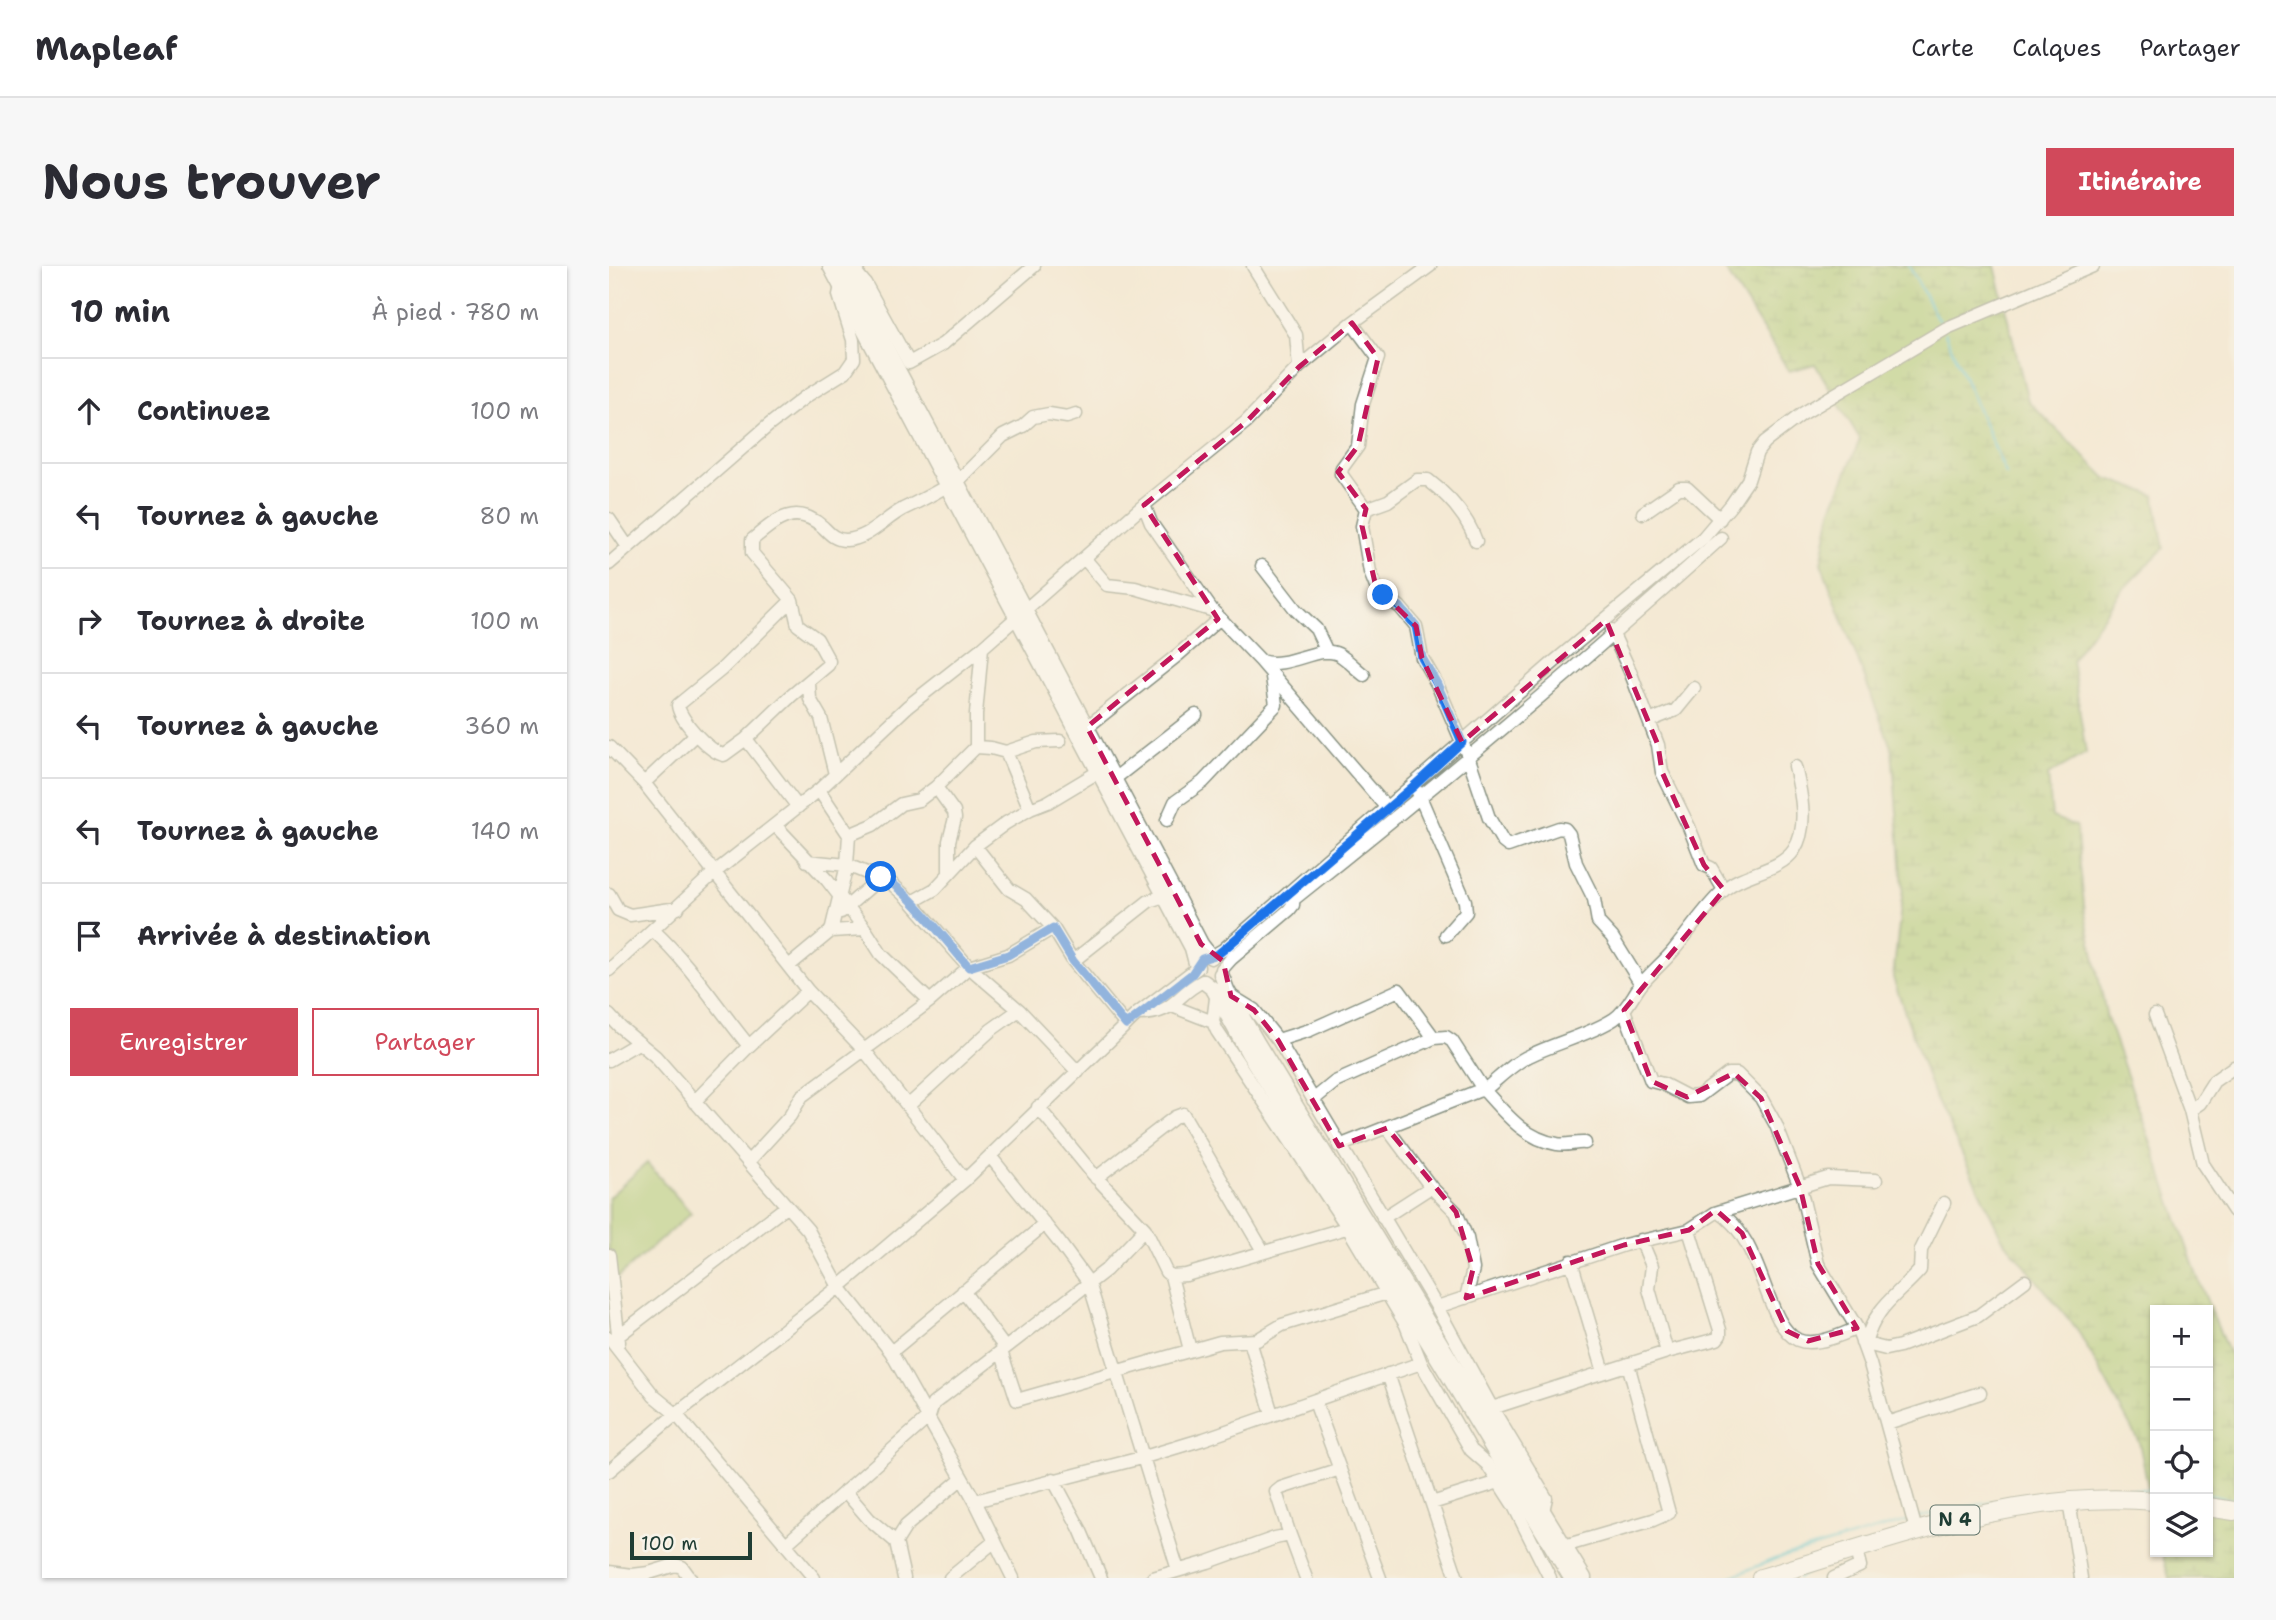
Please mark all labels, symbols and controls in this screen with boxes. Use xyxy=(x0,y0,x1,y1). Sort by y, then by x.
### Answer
text: Mapleaf xyxy=(35,26,178,71)
text: Carte xyxy=(1911,32,1974,64)
text: Calques xyxy=(2012,32,2102,64)
text: Partager xyxy=(2140,32,2241,64)
button: Itinéraire xyxy=(2046,148,2234,216)
text: Nous trouver xyxy=(42,149,381,215)
text: 10 min xyxy=(70,291,170,332)
text: À pied · 780 m xyxy=(372,297,539,327)
icon: ahead xyxy=(70,392,108,430)
text: Continuez xyxy=(137,393,271,428)
text: 100 m xyxy=(470,396,539,426)
icon: left xyxy=(70,497,108,535)
text: Tournez à gauche xyxy=(137,498,379,533)
text: 80 m xyxy=(480,501,539,531)
route end xyxy=(1367,579,1398,610)
icon: right xyxy=(70,602,108,640)
text: Tournez à droite xyxy=(137,603,365,638)
text: 100 m xyxy=(470,606,539,636)
icon: left xyxy=(70,707,108,745)
text: Tournez à gauche xyxy=(137,708,379,743)
text: 360 m xyxy=(464,711,539,741)
icon: left xyxy=(70,812,108,850)
text: Tournez à gauche xyxy=(137,813,379,848)
text: 140 m xyxy=(471,816,539,846)
route start xyxy=(865,861,896,892)
icon: arrive xyxy=(70,917,108,955)
text: Arrivée à destination xyxy=(137,918,431,953)
button: Enregistrer xyxy=(70,1008,298,1076)
button: Partager xyxy=(312,1008,539,1076)
map controls xyxy=(2150,1305,2213,1557)
button: + xyxy=(2150,1305,2213,1368)
button: − xyxy=(2150,1368,2213,1431)
button: locate xyxy=(2150,1431,2213,1494)
button: layers xyxy=(2150,1494,2213,1557)
road number: N 4 xyxy=(1931,1506,1979,1534)
scale bar xyxy=(630,1529,753,1561)
text: 100 m xyxy=(641,1531,698,1556)

